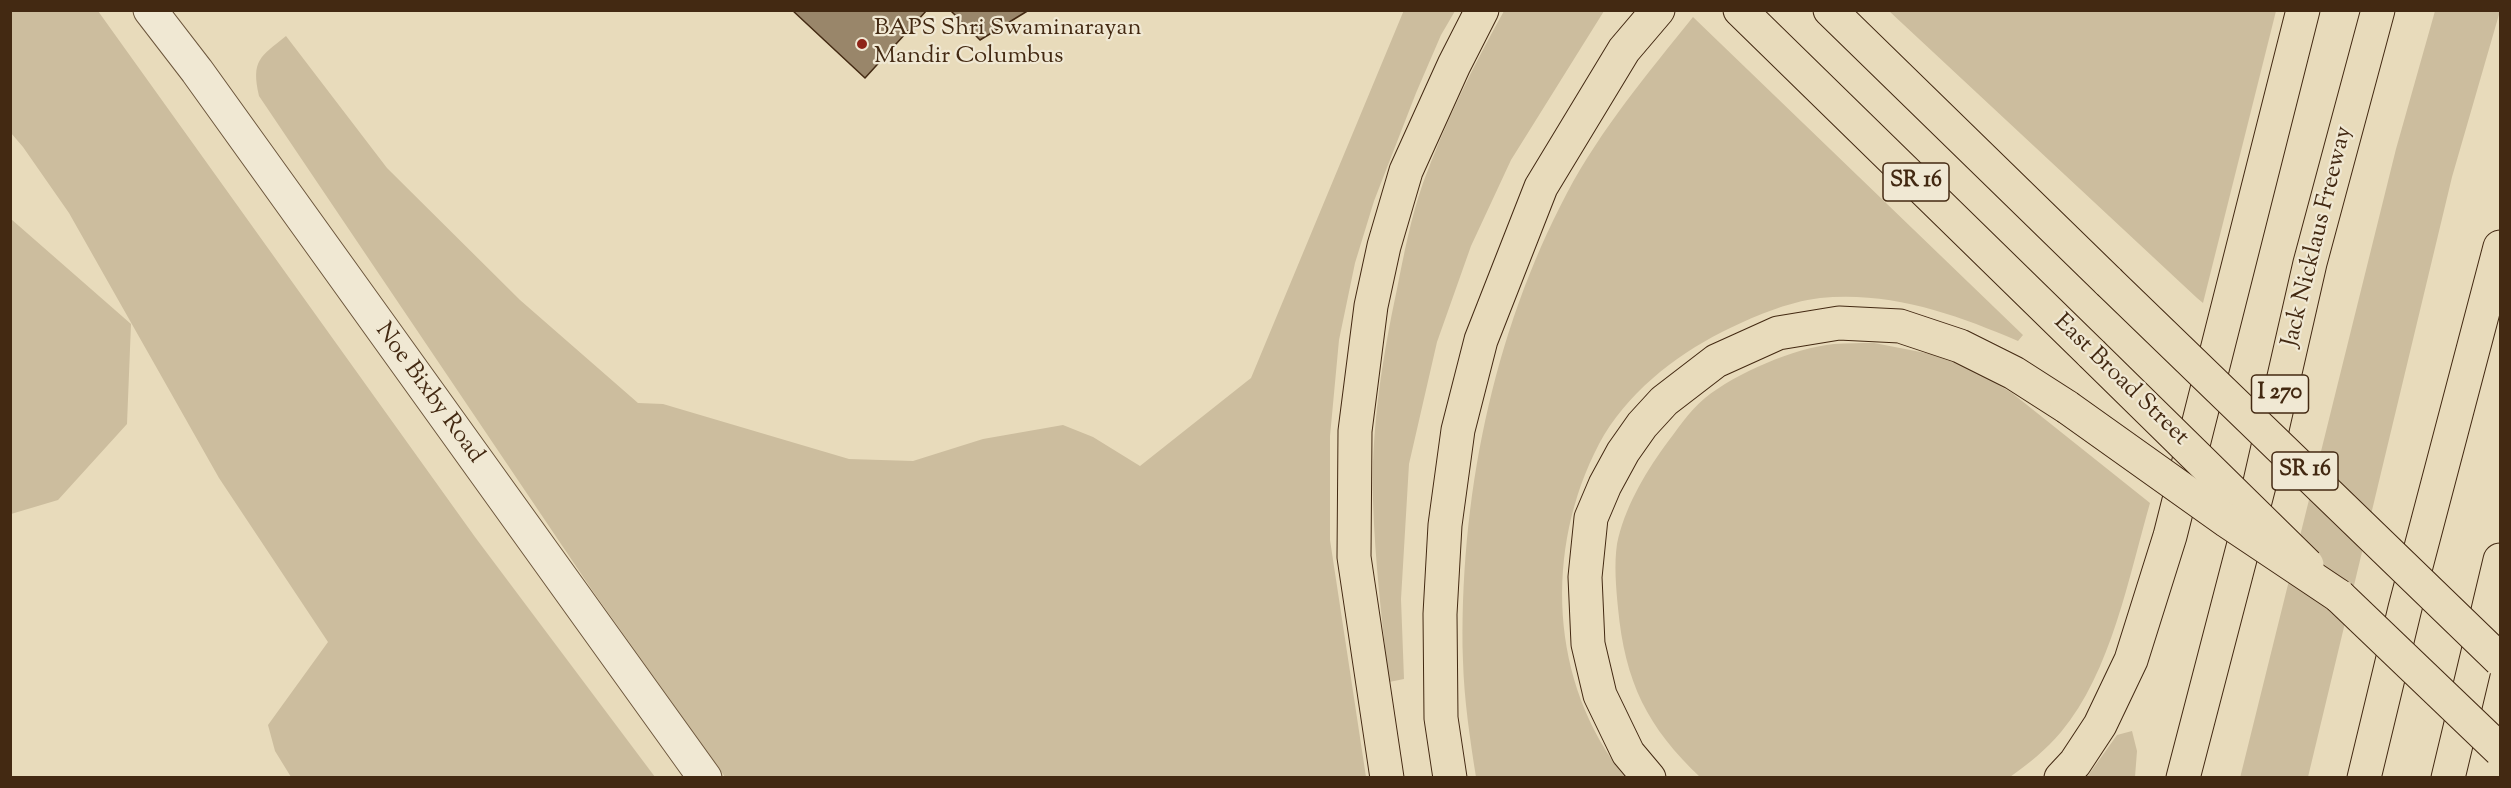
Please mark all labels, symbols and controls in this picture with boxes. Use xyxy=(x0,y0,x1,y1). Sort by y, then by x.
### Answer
place label: BAPS Shri Swaminarayan Mandir Columbus xyxy=(874,16,1142,72)
marker: BAPS Shri Swaminarayan Mandir Columbus xyxy=(855,37,869,51)
street label: Jack Nicklaus Freeway xyxy=(2278,124,2360,350)
road number: SR 16 xyxy=(1883,163,1949,201)
street label: East Broad Street xyxy=(2046,309,2194,453)
street label: Noe Bixby Road xyxy=(367,318,489,470)
road number: I 270 xyxy=(2252,375,2308,413)
road number: SR 16 xyxy=(2272,452,2338,490)

